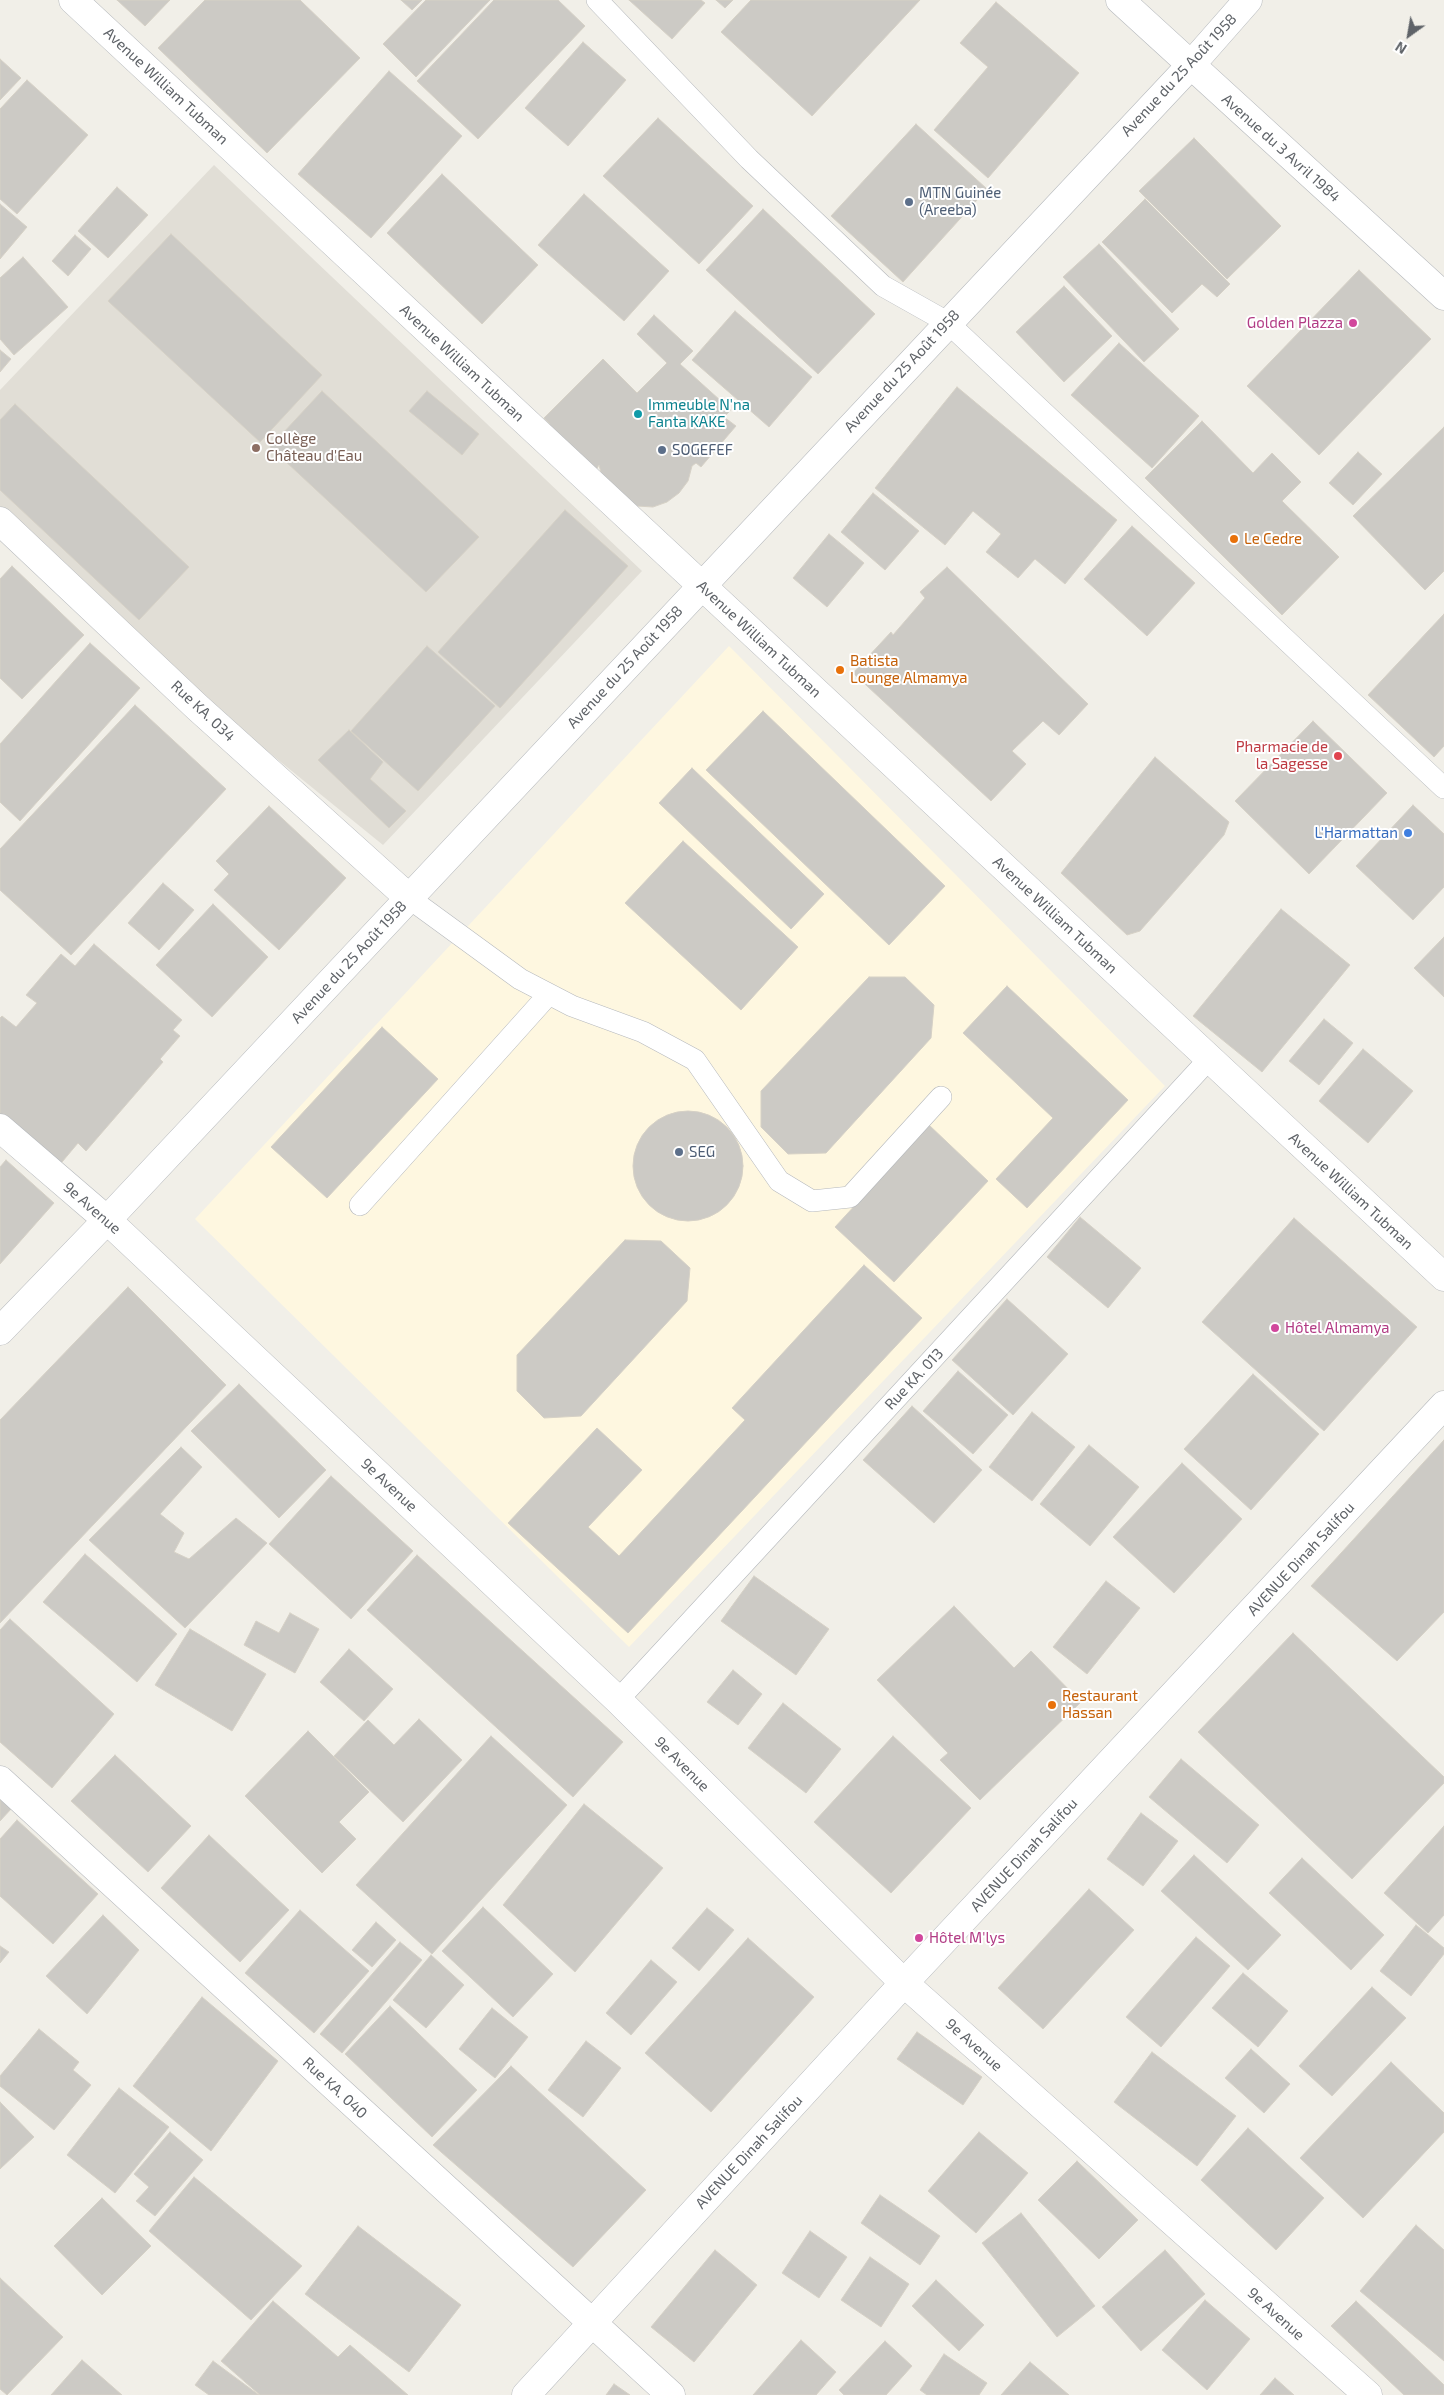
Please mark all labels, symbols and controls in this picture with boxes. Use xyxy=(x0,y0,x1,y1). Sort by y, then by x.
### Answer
street label: Avenue du 25 Août 1958 xyxy=(1117,10,1241,140)
north arrow xyxy=(1384,10,1434,60)
street label: Avenue William Tubman xyxy=(100,24,232,148)
text: N xyxy=(1392,38,1410,58)
street label: Avenue du 3 Avril 1984 xyxy=(1218,90,1344,206)
place label: MTN Guinée (Areeba) xyxy=(919,184,1001,219)
marker: MTN Guinée (Areeba) xyxy=(903,196,915,208)
street label: Avenue William Tubman xyxy=(396,301,528,425)
street label: Avenue du 25 Août 1958 xyxy=(840,306,964,436)
place label: Golden Plazza xyxy=(1247,314,1343,332)
marker: Golden Plazza xyxy=(1347,317,1359,329)
place label: Immeuble N'na Fanta KAKE xyxy=(648,396,750,431)
marker: Immeuble N'na Fanta KAKE xyxy=(632,408,644,420)
place label: Collège Château d'Eau xyxy=(266,430,362,465)
place label: SOGEFEF xyxy=(672,441,733,459)
marker: Collège Château d'Eau xyxy=(250,442,262,454)
marker: SOGEFEF xyxy=(656,444,668,456)
place label: Le Cedre xyxy=(1244,530,1302,548)
marker: Le Cedre xyxy=(1228,533,1240,545)
street label: Avenue William Tubman xyxy=(693,577,825,701)
street label: Avenue du 25 Août 1958 xyxy=(563,602,687,732)
place label: Batista Lounge Almamya xyxy=(850,652,968,687)
marker: Batista Lounge Almamya xyxy=(834,664,846,676)
street label: Rue KA. 034 xyxy=(167,677,239,745)
place label: Pharmacie de la Sagesse xyxy=(1236,738,1328,773)
marker: Pharmacie de la Sagesse xyxy=(1332,750,1344,762)
place label: L'Harmattan xyxy=(1314,824,1398,842)
marker: L'Harmattan xyxy=(1402,827,1414,839)
street label: Avenue William Tubman xyxy=(989,853,1121,977)
street label: Avenue du 25 Août 1958 xyxy=(287,897,411,1027)
street label: Avenue William Tubman xyxy=(1285,1129,1417,1253)
place label: SEG xyxy=(689,1143,715,1161)
marker: SEG xyxy=(673,1146,685,1158)
street label: 9e Avenue xyxy=(60,1178,124,1238)
place label: Hôtel Almamya xyxy=(1285,1319,1389,1337)
marker: Hôtel Almamya xyxy=(1269,1322,1281,1334)
street label: Rue KA. 013 xyxy=(881,1345,947,1413)
street label: 9e Avenue xyxy=(357,1454,421,1516)
street label: AVENUE Dinah Salifou xyxy=(1244,1498,1358,1620)
place label: Restaurant Hassan xyxy=(1062,1687,1138,1722)
marker: Restaurant Hassan xyxy=(1046,1699,1058,1711)
street label: 9e Avenue xyxy=(651,1733,713,1795)
street label: AVENUE Dinah Salifou xyxy=(967,1794,1081,1916)
place label: Hôtel M'lys xyxy=(929,1929,1005,1947)
marker: Hôtel M'lys xyxy=(913,1932,925,1944)
street label: 9e Avenue xyxy=(942,2015,1006,2075)
street label: Rue KA. 040 xyxy=(299,2054,371,2122)
street label: AVENUE Dinah Salifou xyxy=(692,2091,806,2213)
street label: 9e Avenue xyxy=(1244,2284,1308,2344)

